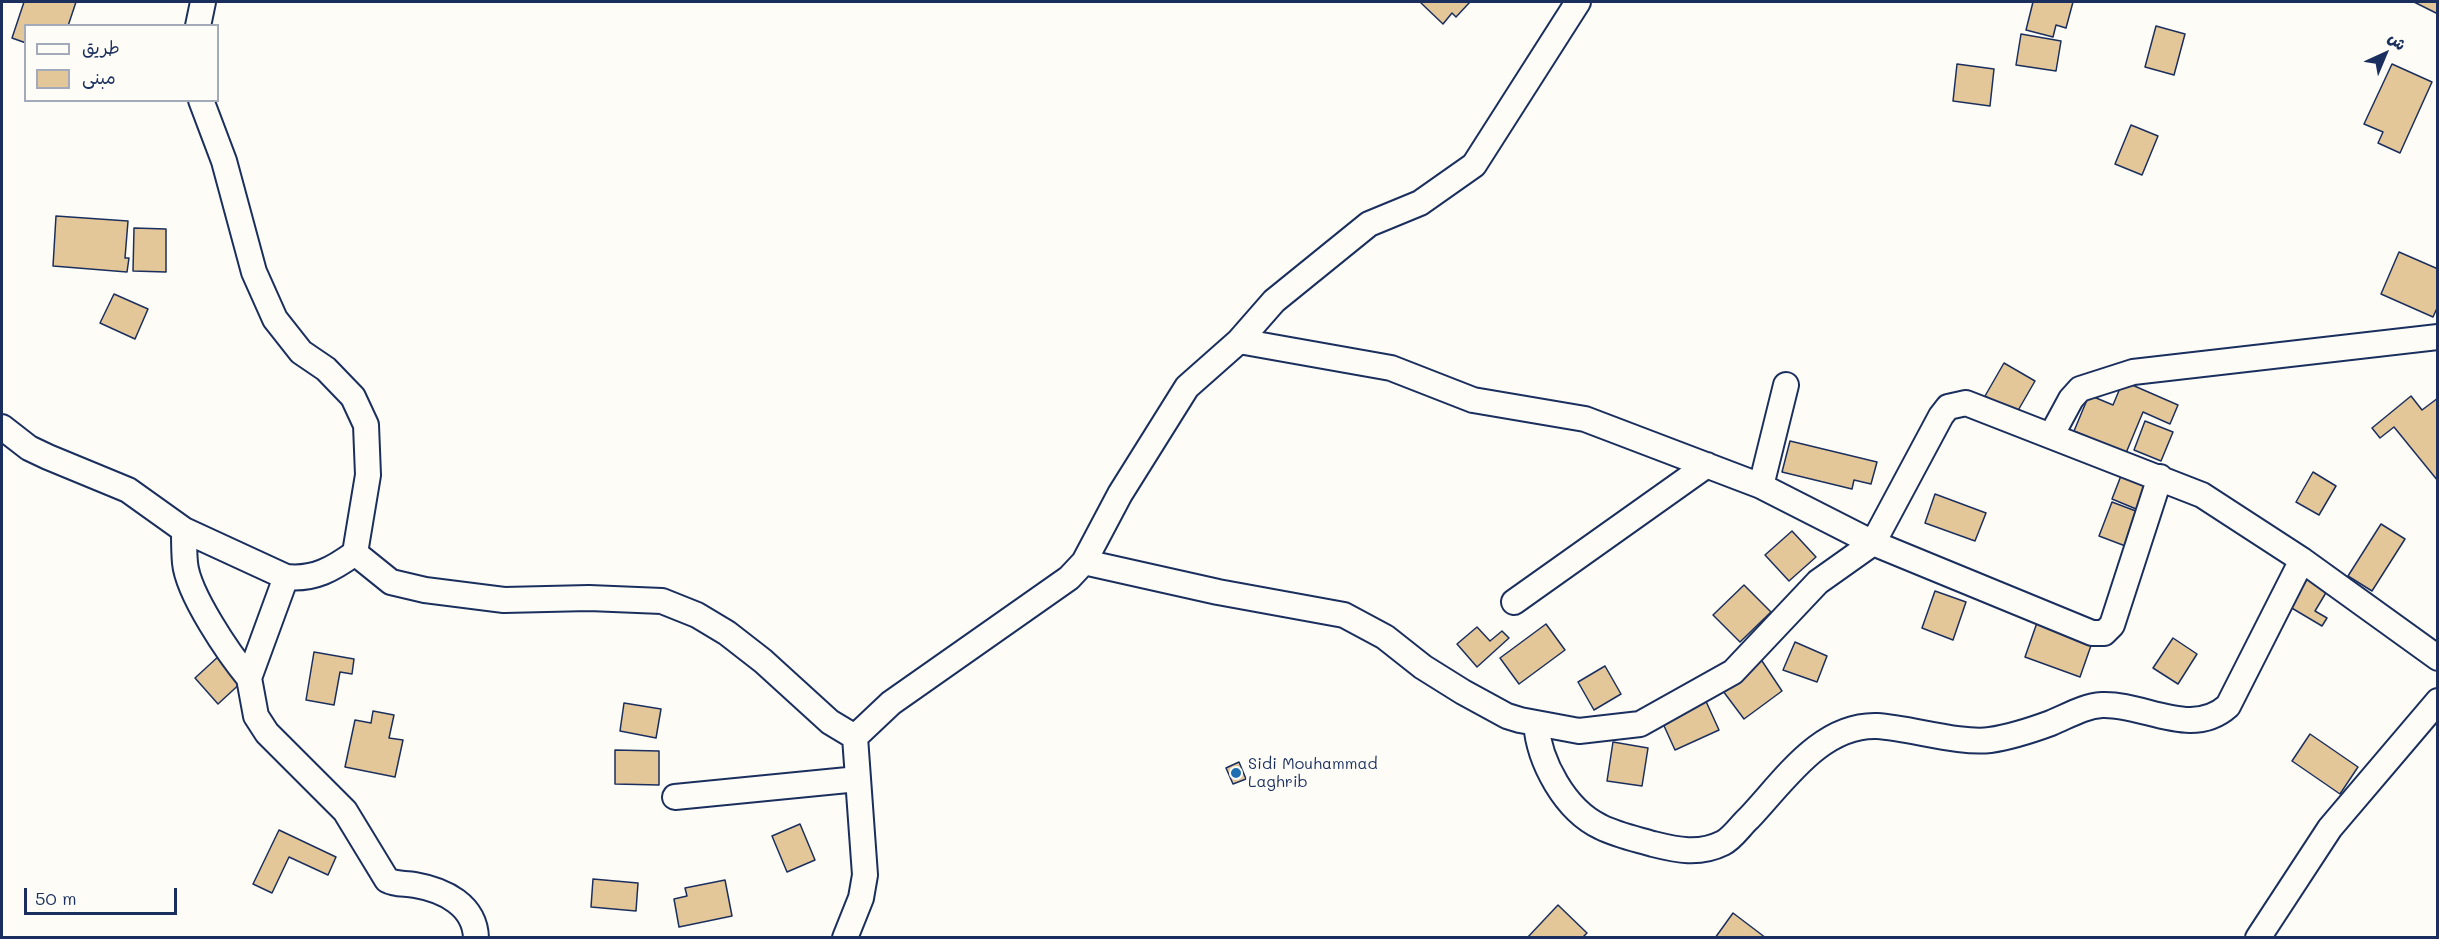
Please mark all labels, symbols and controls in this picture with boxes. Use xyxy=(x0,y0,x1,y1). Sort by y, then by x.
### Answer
legend xyxy=(24,24,219,102)
north arrow xyxy=(2355,24,2415,84)
text: ش xyxy=(2384,27,2411,54)
text: طريق xyxy=(82,35,120,59)
text: مبنى xyxy=(82,65,116,89)
place label: Sidi Mouhammad Laghrib xyxy=(1248,754,1378,792)
marker: Sidi Mouhammad Laghrib xyxy=(1229,766,1243,780)
scale bar xyxy=(27,876,180,914)
text: 50 m xyxy=(35,886,77,910)

